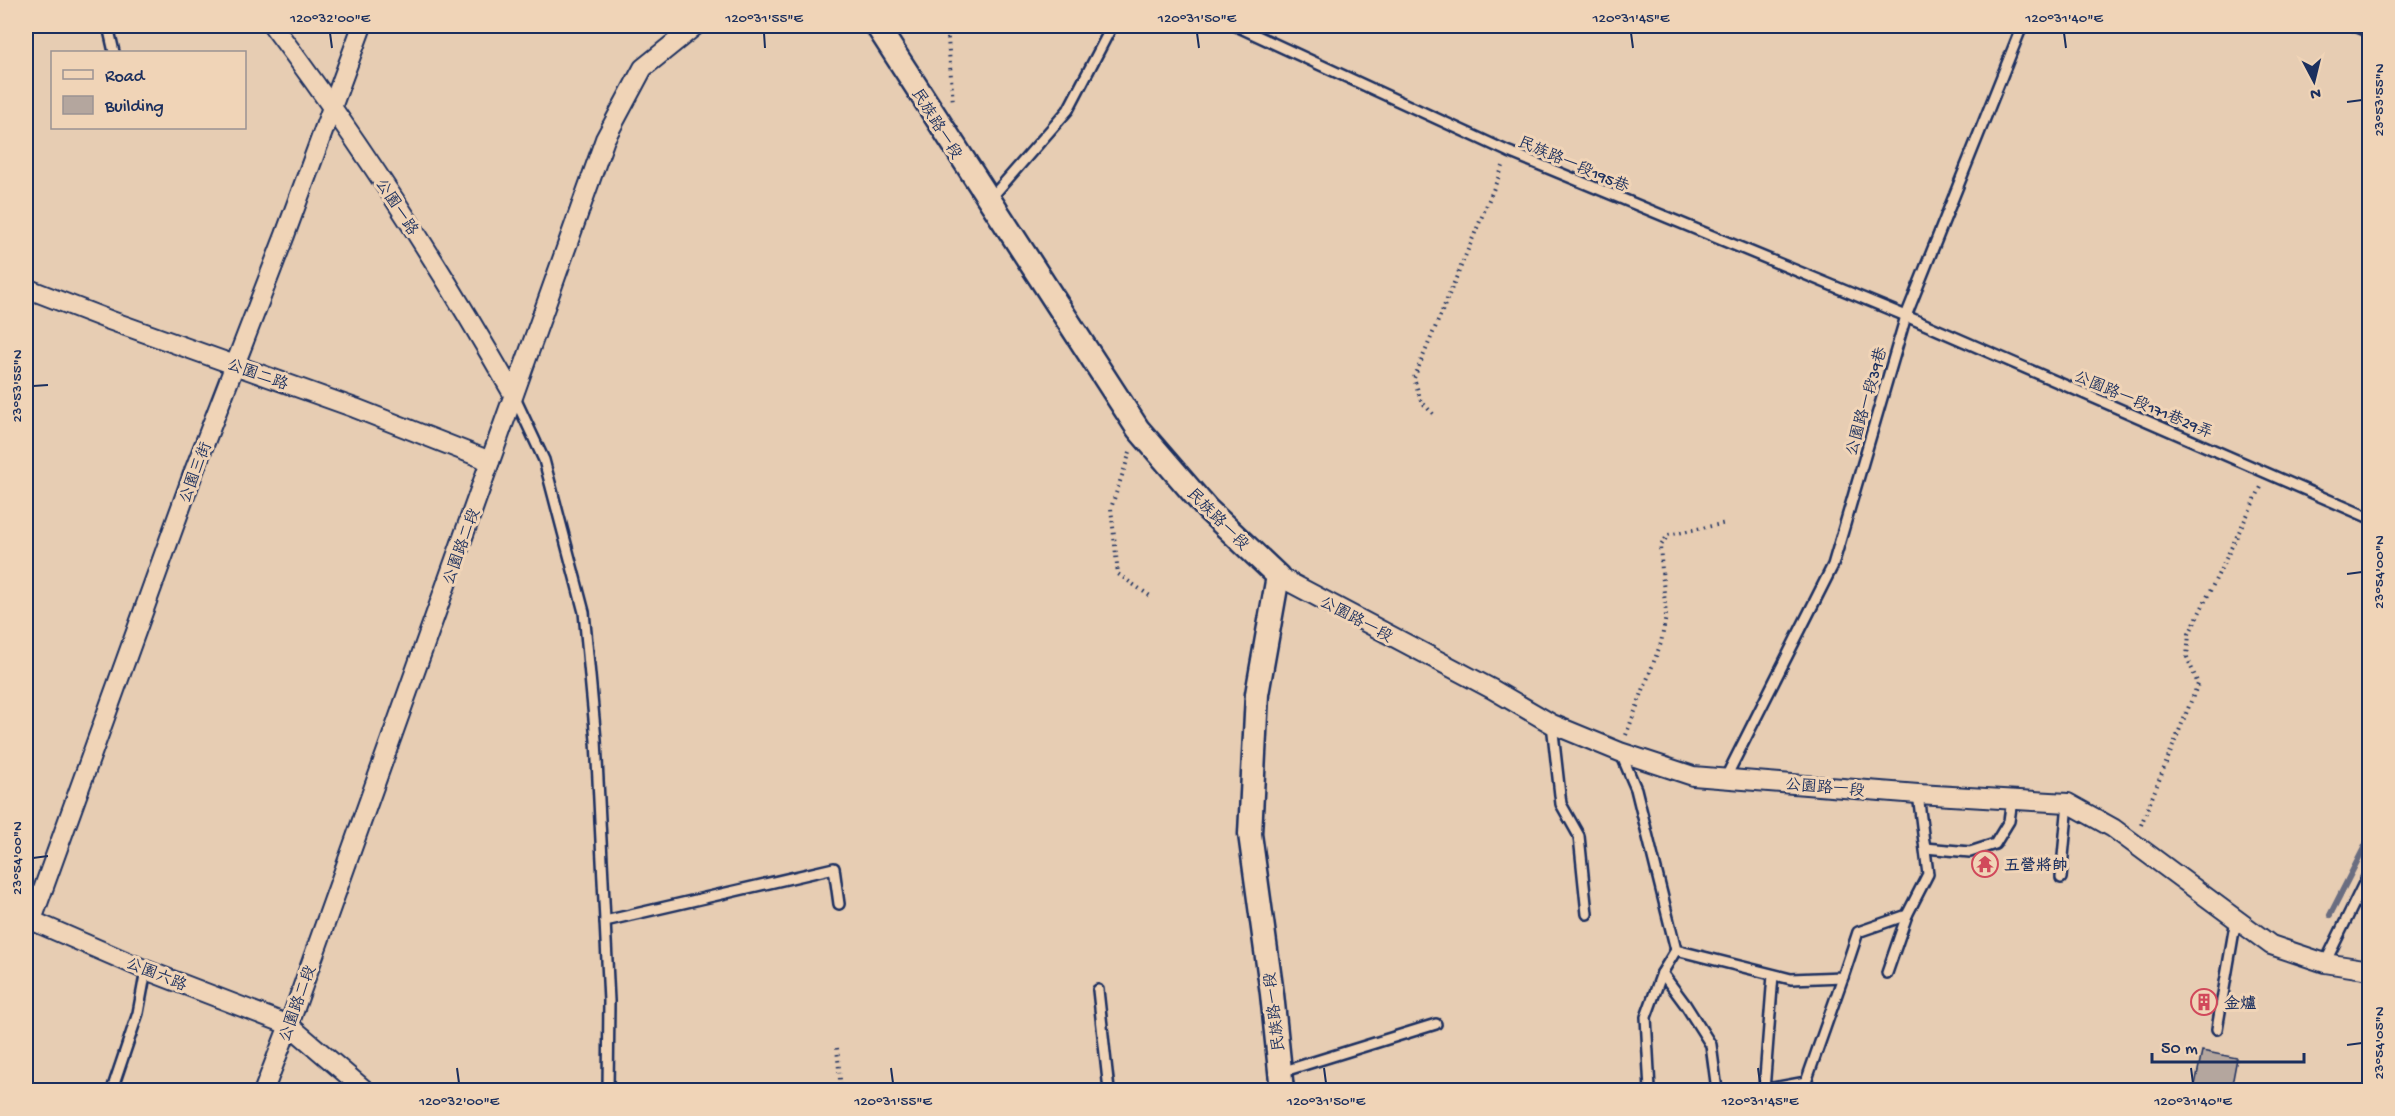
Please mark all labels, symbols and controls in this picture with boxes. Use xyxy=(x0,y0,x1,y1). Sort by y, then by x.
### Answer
text: 120°32'00"E xyxy=(289,10,371,28)
text: 120°31'55"E xyxy=(724,10,803,28)
text: 120°31'50"E xyxy=(1157,10,1237,28)
text: 120°31'45"E xyxy=(1592,10,1670,28)
text: 120°31'40"E xyxy=(2024,10,2103,28)
legend xyxy=(51,51,246,129)
north arrow xyxy=(2284,51,2344,111)
text: 23°53'55"N xyxy=(2371,63,2389,137)
text: Road xyxy=(105,67,146,88)
text: N xyxy=(2309,82,2322,103)
street label: 民族路一段 xyxy=(906,85,966,164)
text: Building xyxy=(104,97,164,118)
street label: 民族路一段195巷 xyxy=(1514,132,1632,198)
street label: 公園一路 xyxy=(370,175,422,240)
street label: 公園路一段39巷 xyxy=(1842,345,1893,459)
text: 23°53'55"N xyxy=(9,349,27,423)
street label: 公園二路 xyxy=(223,355,291,396)
street label: 公園路一段171巷29弄 xyxy=(2070,367,2216,444)
street label: 公園三街 xyxy=(176,440,218,507)
street label: 民族路一段 xyxy=(1182,484,1253,555)
street label: 公園路二段 xyxy=(439,506,486,588)
text: 23°54'00"N xyxy=(2371,535,2389,609)
street label: 公園路一段 xyxy=(1316,592,1396,648)
street label: 公園路一段 xyxy=(1784,775,1866,802)
text: 23°54'00"N xyxy=(9,821,27,895)
temple icon: 五營將帥 xyxy=(1970,849,2000,879)
place label: 五營將帥 xyxy=(2004,856,2068,877)
street label: 公園六路 xyxy=(122,954,190,997)
street label: 公園路二段 xyxy=(275,963,322,1045)
street label: 民族路一段 xyxy=(1260,971,1291,1053)
building icon: 金爐 xyxy=(2189,987,2219,1017)
place label: 金爐 xyxy=(2224,994,2257,1015)
text: 23°54'05"N xyxy=(2371,1006,2389,1080)
scale bar xyxy=(2152,1026,2304,1064)
text: 50 m xyxy=(2161,1039,2198,1060)
text: 120°32'00"E xyxy=(418,1093,500,1111)
text: 120°31'55"E xyxy=(853,1093,932,1111)
text: 120°31'50"E xyxy=(1286,1093,1366,1111)
text: 120°31'45"E xyxy=(1721,1093,1799,1111)
text: 120°31'40"E xyxy=(2153,1093,2232,1111)

